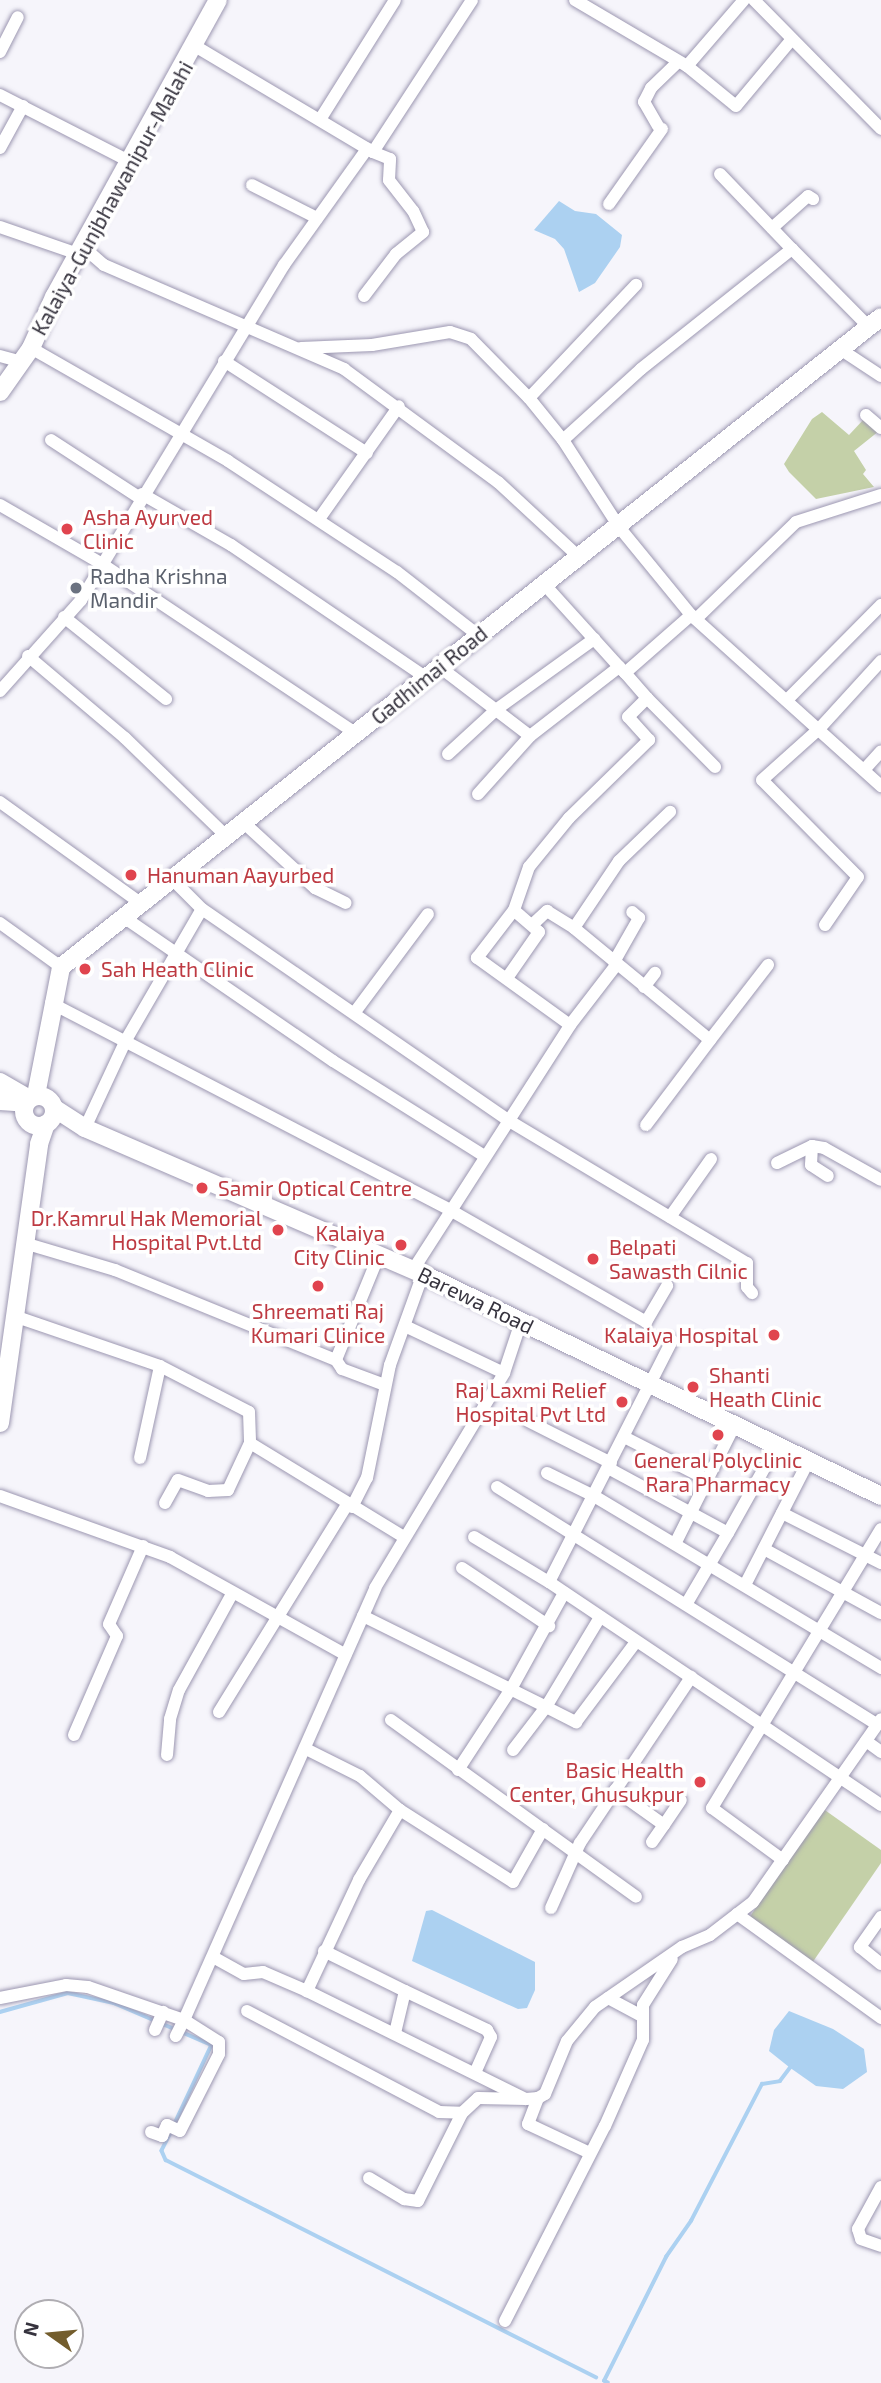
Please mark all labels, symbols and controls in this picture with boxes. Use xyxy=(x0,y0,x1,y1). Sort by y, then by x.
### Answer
street label: Kalaiya-Gunjbhawanipur-Malahi xyxy=(26,57,198,339)
place label: Asha Ayurved Clinic xyxy=(83,504,214,554)
marker: Asha Ayurved Clinic xyxy=(57,519,77,539)
place label: Radha Krishna Mandir xyxy=(90,563,228,613)
marker: Radha Krishna Mandir xyxy=(68,580,84,596)
street label: Gadhimai Road xyxy=(366,620,492,730)
place label: Hanuman Aayurbed xyxy=(147,862,335,888)
marker: Hanuman Aayurbed xyxy=(121,865,141,885)
place label: Sah Heath Clinic xyxy=(101,956,254,982)
marker: Sah Heath Clinic xyxy=(75,959,95,979)
place label: Samir Optical Centre xyxy=(218,1175,413,1201)
marker: Samir Optical Centre xyxy=(192,1178,212,1198)
place label: Dr.Kamrul Hak Memorial Hospital Pvt.Ltd xyxy=(30,1205,262,1255)
marker: Dr.Kamrul Hak Memorial Hospital Pvt.Ltd xyxy=(268,1220,288,1240)
place label: Kalaiya City Clinic xyxy=(293,1220,385,1270)
place label: Belpati Sawasth Cilnic xyxy=(609,1234,748,1284)
marker: Kalaiya City Clinic xyxy=(391,1235,411,1255)
marker: Belpati Sawasth Cilnic xyxy=(583,1249,603,1269)
street label: Barewa Road xyxy=(414,1261,538,1339)
marker: Shreemati Raj Kumari Clinice xyxy=(308,1276,328,1296)
place label: Shreemati Raj Kumari Clinice xyxy=(251,1298,385,1348)
place label: Kalaiya Hospital xyxy=(604,1322,758,1348)
marker: Kalaiya Hospital xyxy=(764,1325,784,1345)
place label: Shanti Heath Clinic xyxy=(709,1362,822,1412)
place label: Raj Laxmi Relief Hospital Pvt Ltd xyxy=(455,1377,606,1427)
marker: Shanti Heath Clinic xyxy=(683,1377,703,1397)
marker: Raj Laxmi Relief Hospital Pvt Ltd xyxy=(612,1392,632,1412)
marker: General Polyclinic Rara Pharmacy xyxy=(708,1425,728,1445)
place label: General Polyclinic Rara Pharmacy xyxy=(633,1447,803,1497)
place label: Basic Health Center, Ghusukpur xyxy=(509,1757,684,1807)
marker: Basic Health Center, Ghusukpur xyxy=(690,1772,710,1792)
north arrow xyxy=(14,2299,84,2369)
text: N xyxy=(17,2319,43,2339)

